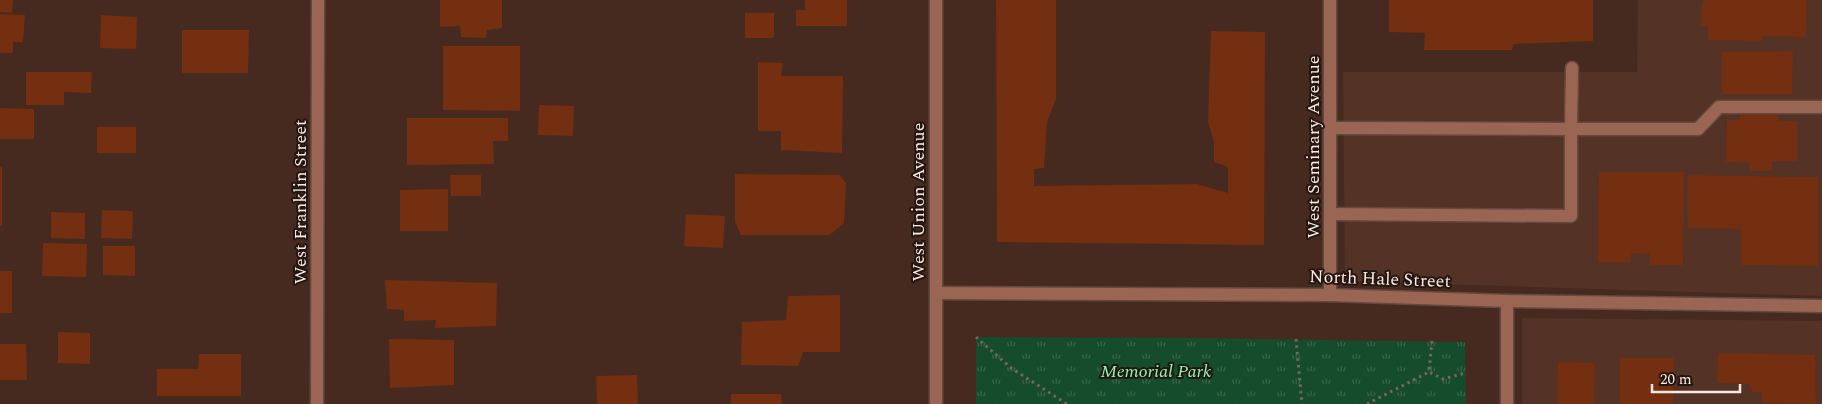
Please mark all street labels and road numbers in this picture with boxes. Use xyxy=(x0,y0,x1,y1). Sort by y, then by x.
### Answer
street label: West Seminary Avenue xyxy=(1300,55,1327,239)
street label: West Franklin Street xyxy=(287,120,314,284)
street label: West Union Avenue xyxy=(905,123,932,281)
street label: North Hale Street xyxy=(1309,263,1451,295)

